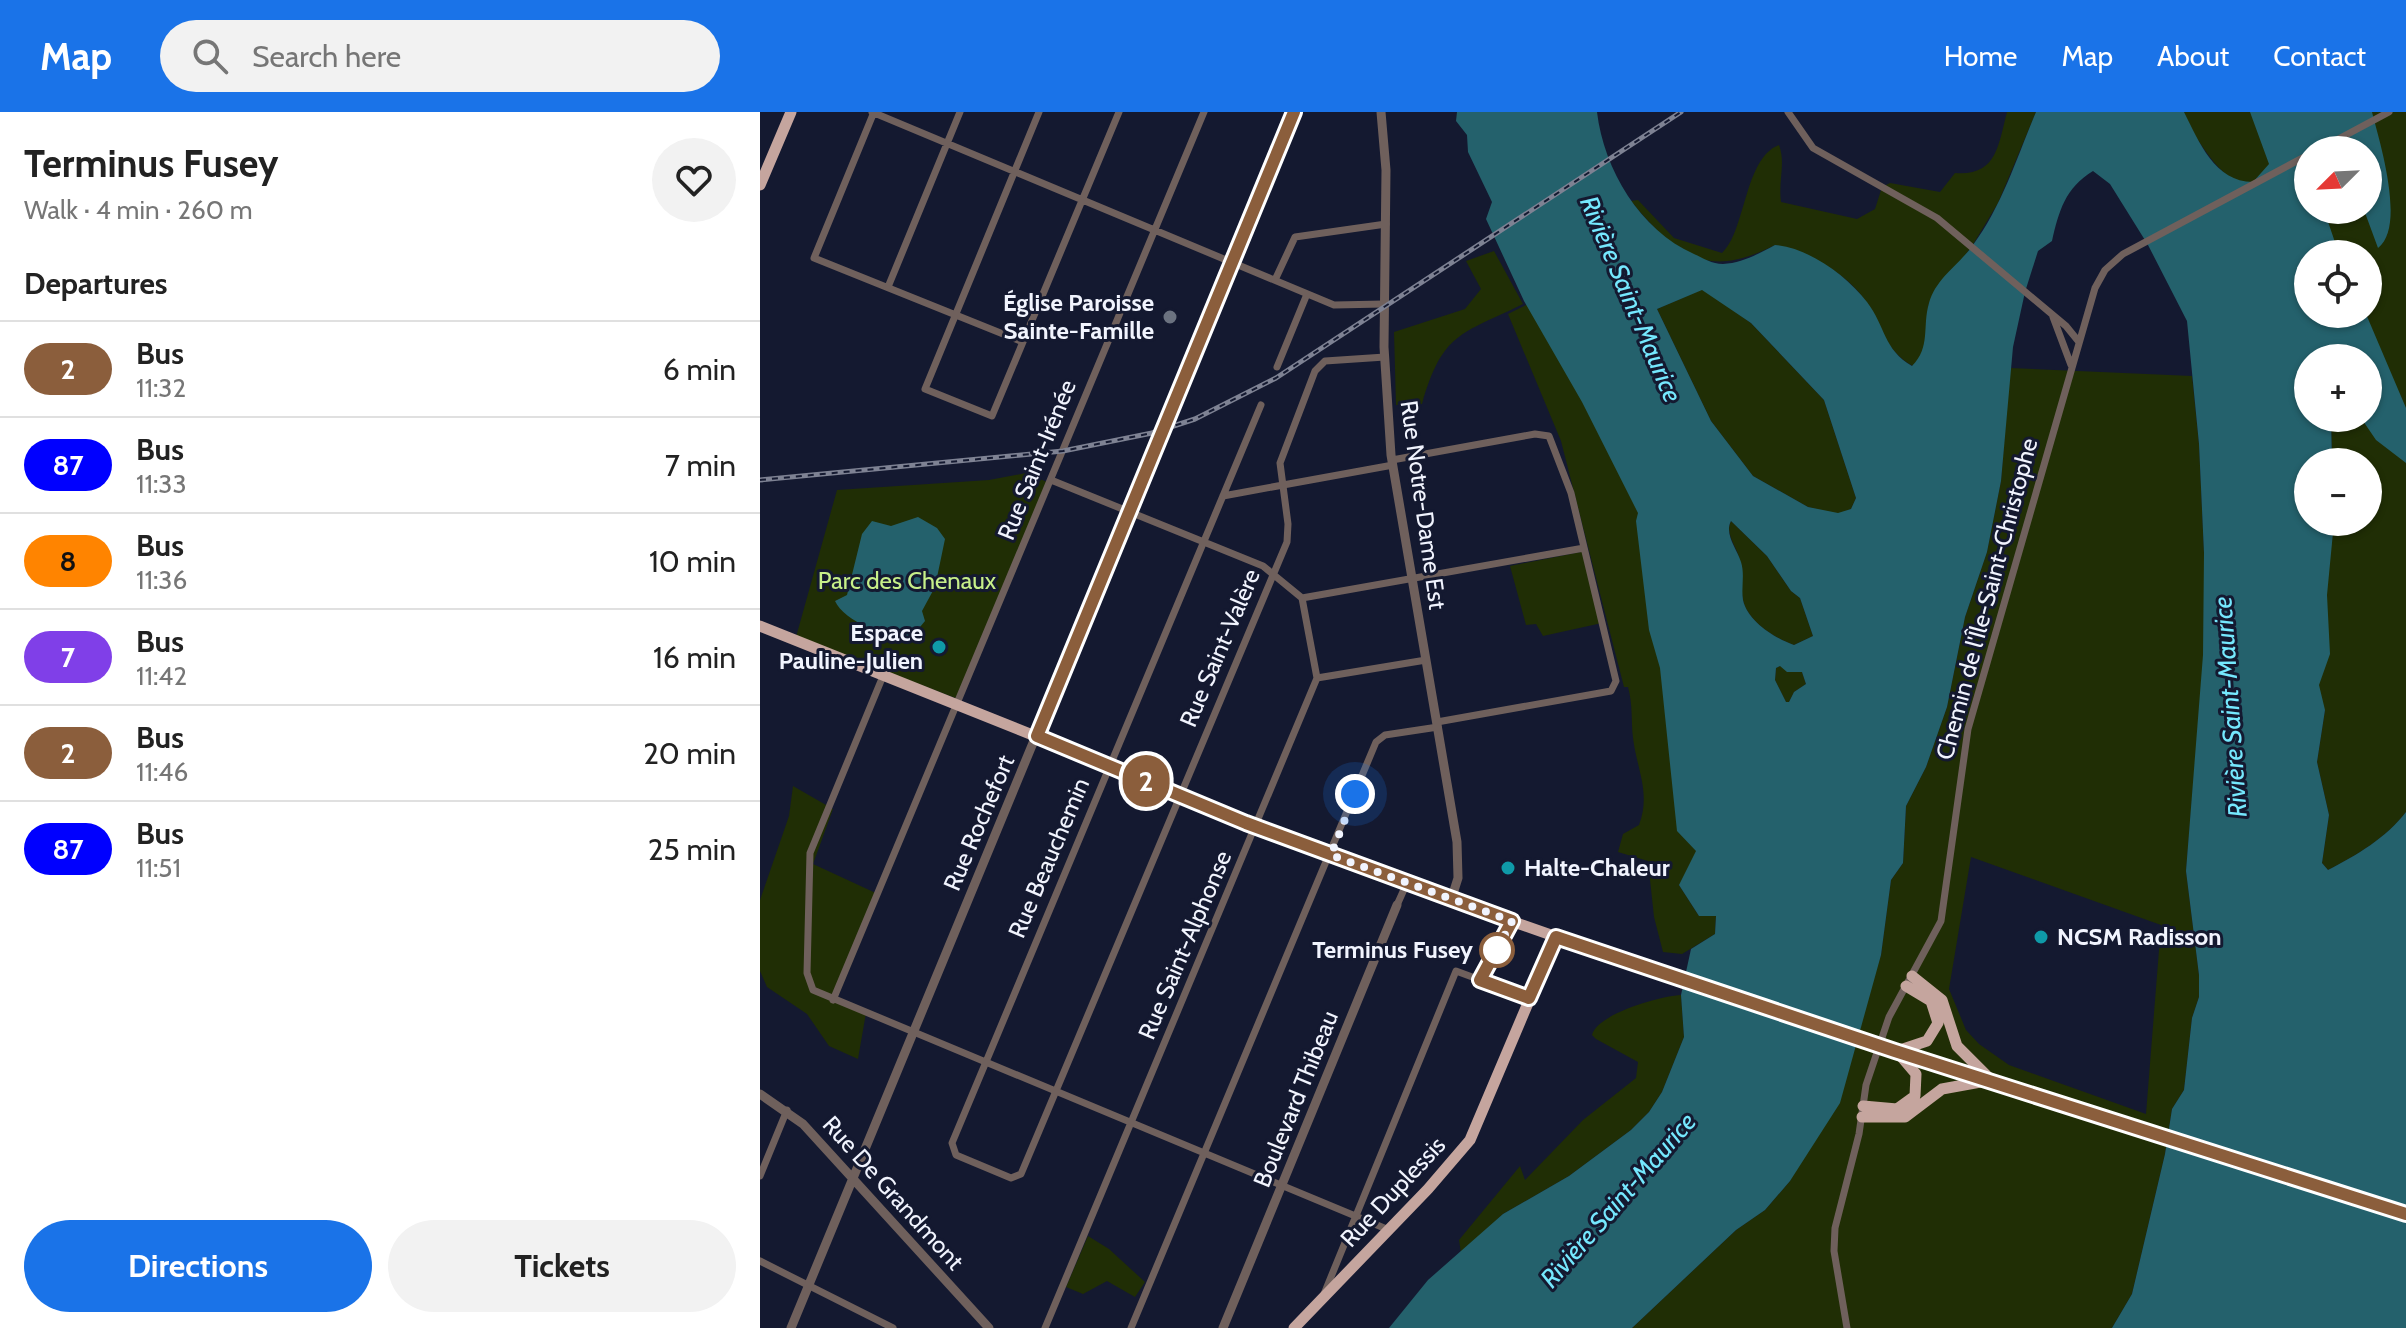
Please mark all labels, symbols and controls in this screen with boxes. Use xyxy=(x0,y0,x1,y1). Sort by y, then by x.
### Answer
search box xyxy=(160,20,720,92)
text: Map xyxy=(40,33,112,80)
icon: search xyxy=(188,34,232,78)
text: Search here xyxy=(252,38,401,75)
text: Home xyxy=(1944,39,2017,73)
text: Map xyxy=(2061,39,2113,73)
text: About xyxy=(2157,39,2229,73)
text: Contact xyxy=(2273,39,2366,73)
north arrow xyxy=(2294,136,2382,224)
map controls xyxy=(2294,136,2382,536)
button: heart xyxy=(652,138,736,222)
text: Terminus Fusey xyxy=(24,140,279,187)
water label: Rivière Saint-Maurice xyxy=(1573,191,1689,407)
text: Walk · 4 min · 260 m xyxy=(24,194,253,226)
button: locate xyxy=(2294,240,2382,328)
text: Departures xyxy=(24,265,168,302)
place label: Église Paroisse Sainte-Famille xyxy=(1003,288,1154,345)
marker: Église Paroisse Sainte-Famille xyxy=(1161,308,1179,326)
text: Bus xyxy=(136,335,184,372)
button: + xyxy=(2294,344,2382,432)
text: 6 min xyxy=(663,351,736,388)
text: 2 xyxy=(61,352,75,386)
text: 11:32 xyxy=(136,372,186,404)
street label: Rue Saint-Irénée xyxy=(991,376,1082,544)
street label: Rue Notre-Dame Est xyxy=(1394,399,1453,611)
text: Bus xyxy=(136,431,184,468)
street label: Chemin de l'Île-Saint-Christophe xyxy=(1930,435,2043,763)
text: 7 min xyxy=(665,447,736,484)
text: 87 xyxy=(52,448,84,482)
button: − xyxy=(2294,448,2382,536)
text: 11:33 xyxy=(136,468,187,500)
text: Bus xyxy=(136,527,184,564)
text: 10 min xyxy=(649,543,736,580)
text: 8 xyxy=(60,544,76,578)
text: 11:36 xyxy=(136,564,187,596)
street label: Rue Saint-Valère xyxy=(1173,564,1266,731)
park label: Parc des Chenaux xyxy=(818,566,997,595)
water label: Rivière Saint-Maurice xyxy=(2206,595,2254,818)
place label: Espace Pauline-Julien xyxy=(779,618,923,675)
text: Bus xyxy=(136,623,184,660)
marker: Espace Pauline-Julien xyxy=(930,638,948,656)
text: 16 min xyxy=(653,639,736,676)
text: 7 xyxy=(61,640,75,674)
text: 11:42 xyxy=(136,660,187,692)
text: Bus xyxy=(136,719,184,756)
text: 20 min xyxy=(643,735,736,772)
text: 2 xyxy=(61,736,75,770)
street label: Rue Rochefort xyxy=(937,751,1020,895)
line badge: 2 xyxy=(1120,755,1172,807)
text: 11:46 xyxy=(136,756,188,788)
text: 2 xyxy=(1139,764,1153,798)
street label: Rue Beauchemin xyxy=(1002,773,1095,942)
your location xyxy=(1335,774,1375,814)
text: Bus xyxy=(136,815,184,852)
text: 25 min xyxy=(648,831,736,868)
text: 87 xyxy=(52,832,84,866)
street label: Rue Saint-Alphonse xyxy=(1132,846,1237,1043)
text: 11:51 xyxy=(136,852,181,884)
place label: Halte-Chaleur xyxy=(1524,853,1670,882)
marker: Halte-Chaleur xyxy=(1499,859,1517,877)
place label: NCSM Radisson xyxy=(2057,922,2221,951)
marker: NCSM Radisson xyxy=(2032,928,2050,946)
marker: Terminus Fusey xyxy=(1480,933,1514,967)
place label: Terminus Fusey xyxy=(1312,935,1473,964)
street label: Boulevard Thibeau xyxy=(1247,1006,1344,1191)
water label: Rivière Saint-Maurice xyxy=(1533,1106,1703,1294)
street label: Rue De Grandmont xyxy=(817,1110,970,1275)
street label: Rue Duplessis xyxy=(1334,1130,1451,1253)
button: Directions xyxy=(24,1220,372,1312)
button: Tickets xyxy=(388,1220,736,1312)

